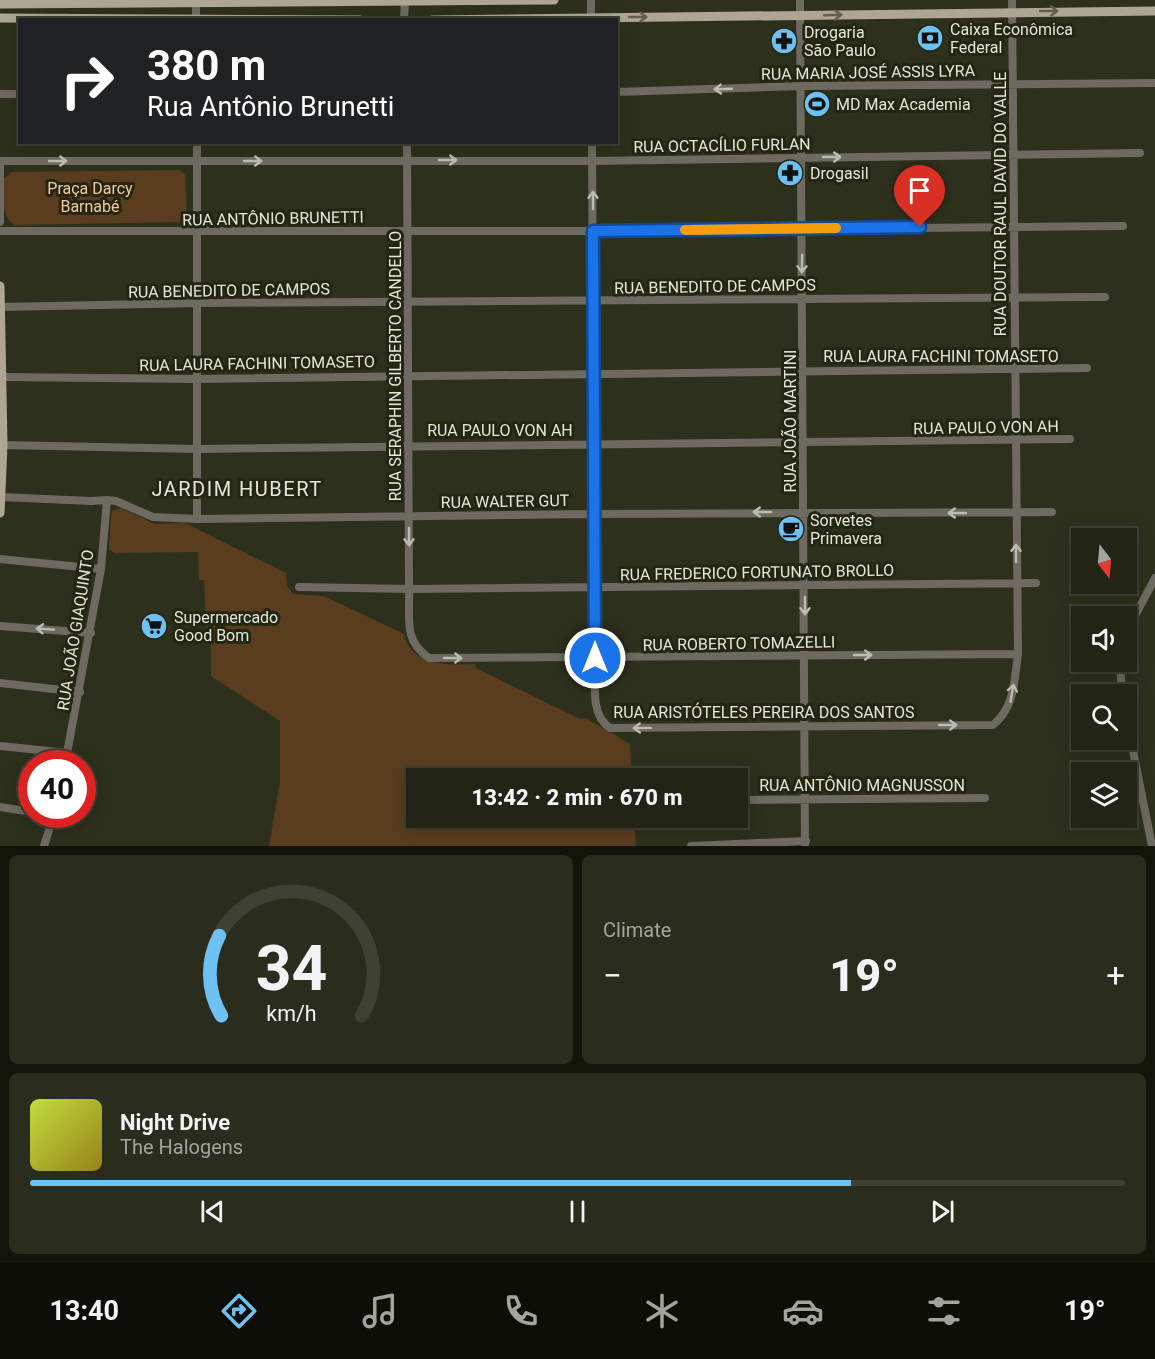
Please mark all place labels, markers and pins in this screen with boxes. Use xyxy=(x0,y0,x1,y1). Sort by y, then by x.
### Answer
place label: Caixa Econômica Federal xyxy=(950,20,1073,57)
place label: Drogaria São Paulo xyxy=(804,23,876,60)
bank icon: Caixa Econômica Federal xyxy=(915,23,945,53)
pharmacy icon: Drogaria São Paulo xyxy=(769,26,799,56)
sports icon: MD Max Academia xyxy=(802,89,832,119)
place label: MD Max Academia xyxy=(836,95,971,114)
pharmacy icon: Drogasil xyxy=(775,158,805,188)
place label: Drogasil xyxy=(810,164,869,183)
pin xyxy=(894,165,945,227)
place label: Sorvetes Primavera xyxy=(810,511,882,548)
cafe icon: Sorvetes Primavera xyxy=(776,514,806,544)
place label: Supermercado Good Bom xyxy=(174,608,278,645)
supermarket icon: Supermercado Good Bom xyxy=(139,611,169,641)

